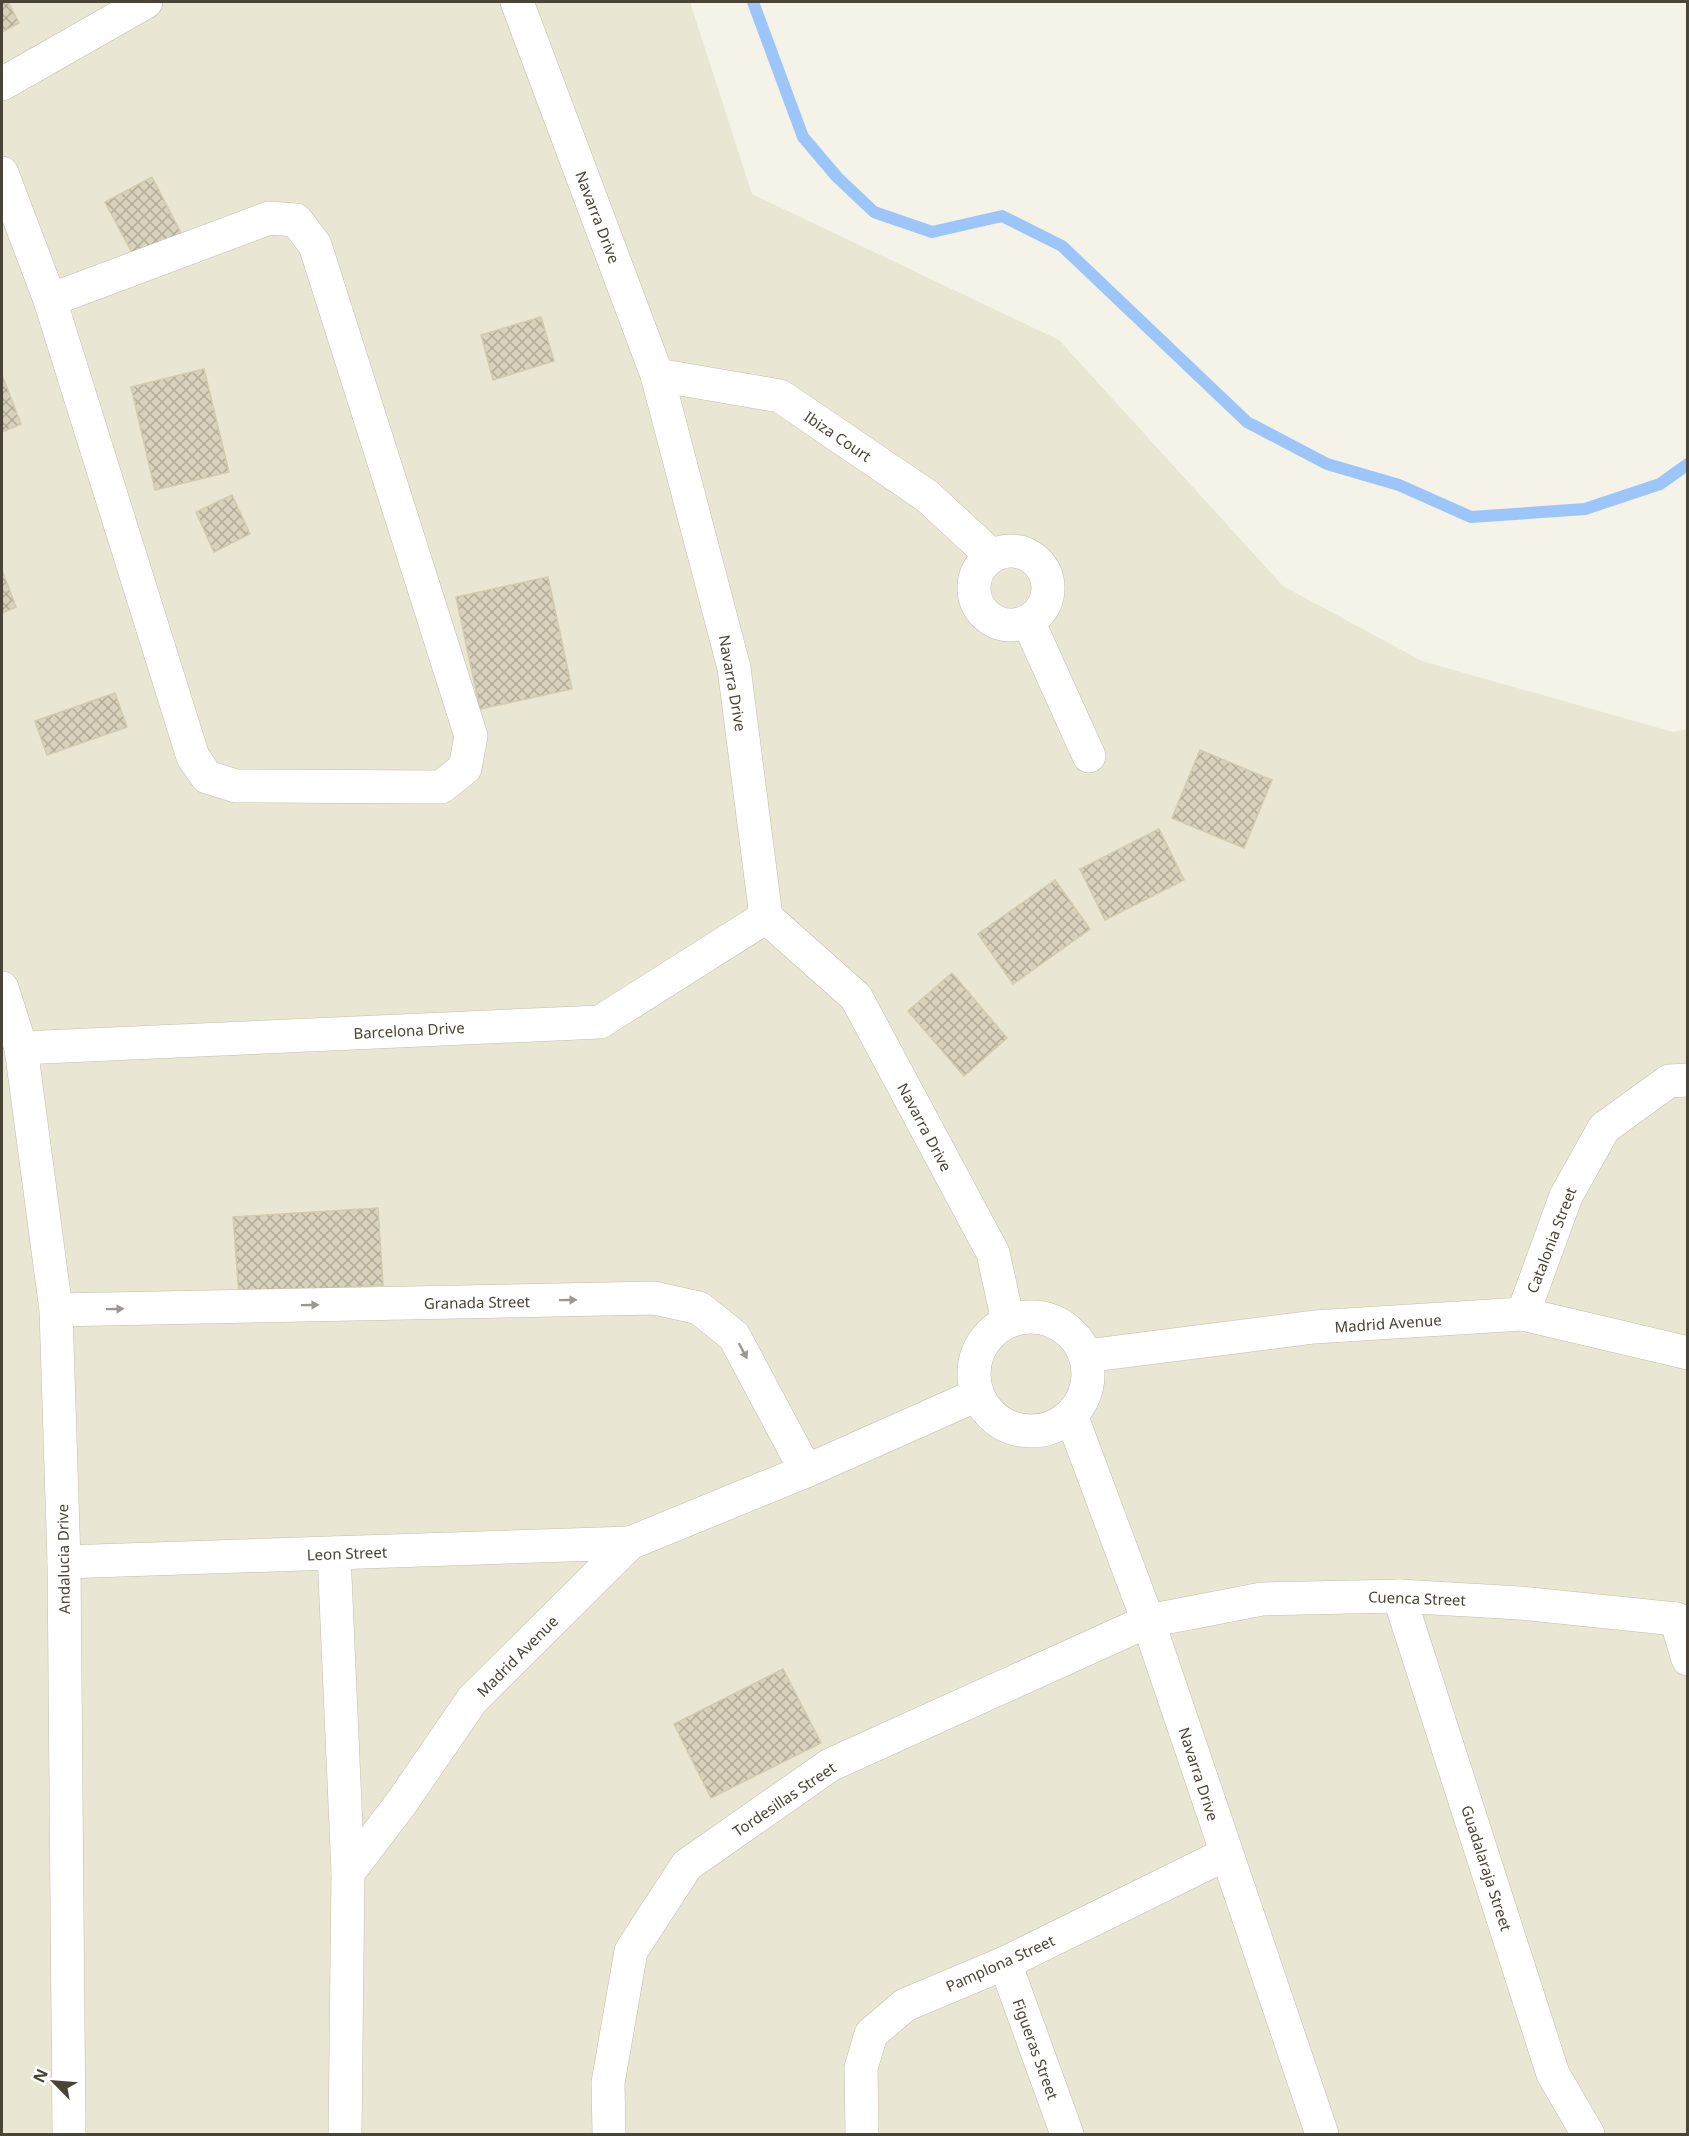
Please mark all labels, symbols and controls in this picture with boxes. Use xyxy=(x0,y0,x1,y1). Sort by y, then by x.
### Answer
street label: Navarra Drive xyxy=(571,168,625,266)
street label: Ibiza Court xyxy=(800,406,876,466)
street label: Navarra Drive xyxy=(715,633,751,733)
street label: Barcelona Drive xyxy=(353,1017,465,1043)
street label: Navarra Drive xyxy=(893,1079,957,1175)
street label: Catalonia Street xyxy=(1522,1184,1581,1296)
street label: Granada Street xyxy=(424,1291,531,1313)
one-way arrow xyxy=(558,1295,577,1305)
one-way arrow xyxy=(300,1300,319,1310)
one-way arrow xyxy=(105,1304,124,1313)
street label: Madrid Avenue xyxy=(1334,1309,1442,1337)
one-way arrow xyxy=(738,1343,748,1360)
street label: Andalucia Drive xyxy=(52,1504,74,1614)
street label: Leon Street xyxy=(306,1542,388,1564)
street label: Cuenca Street xyxy=(1368,1586,1467,1610)
street label: Madrid Avenue xyxy=(472,1611,562,1701)
street label: Navarra Drive xyxy=(1174,1725,1224,1823)
street label: Tordesillas Street xyxy=(729,1757,840,1841)
street label: Guadalaraja Street xyxy=(1457,1803,1517,1934)
street label: Pamplona Street xyxy=(942,1930,1058,1996)
street label: Figueras Street xyxy=(1008,1996,1064,2103)
north arrow xyxy=(24,2052,84,2112)
text: N xyxy=(28,2065,53,2086)

